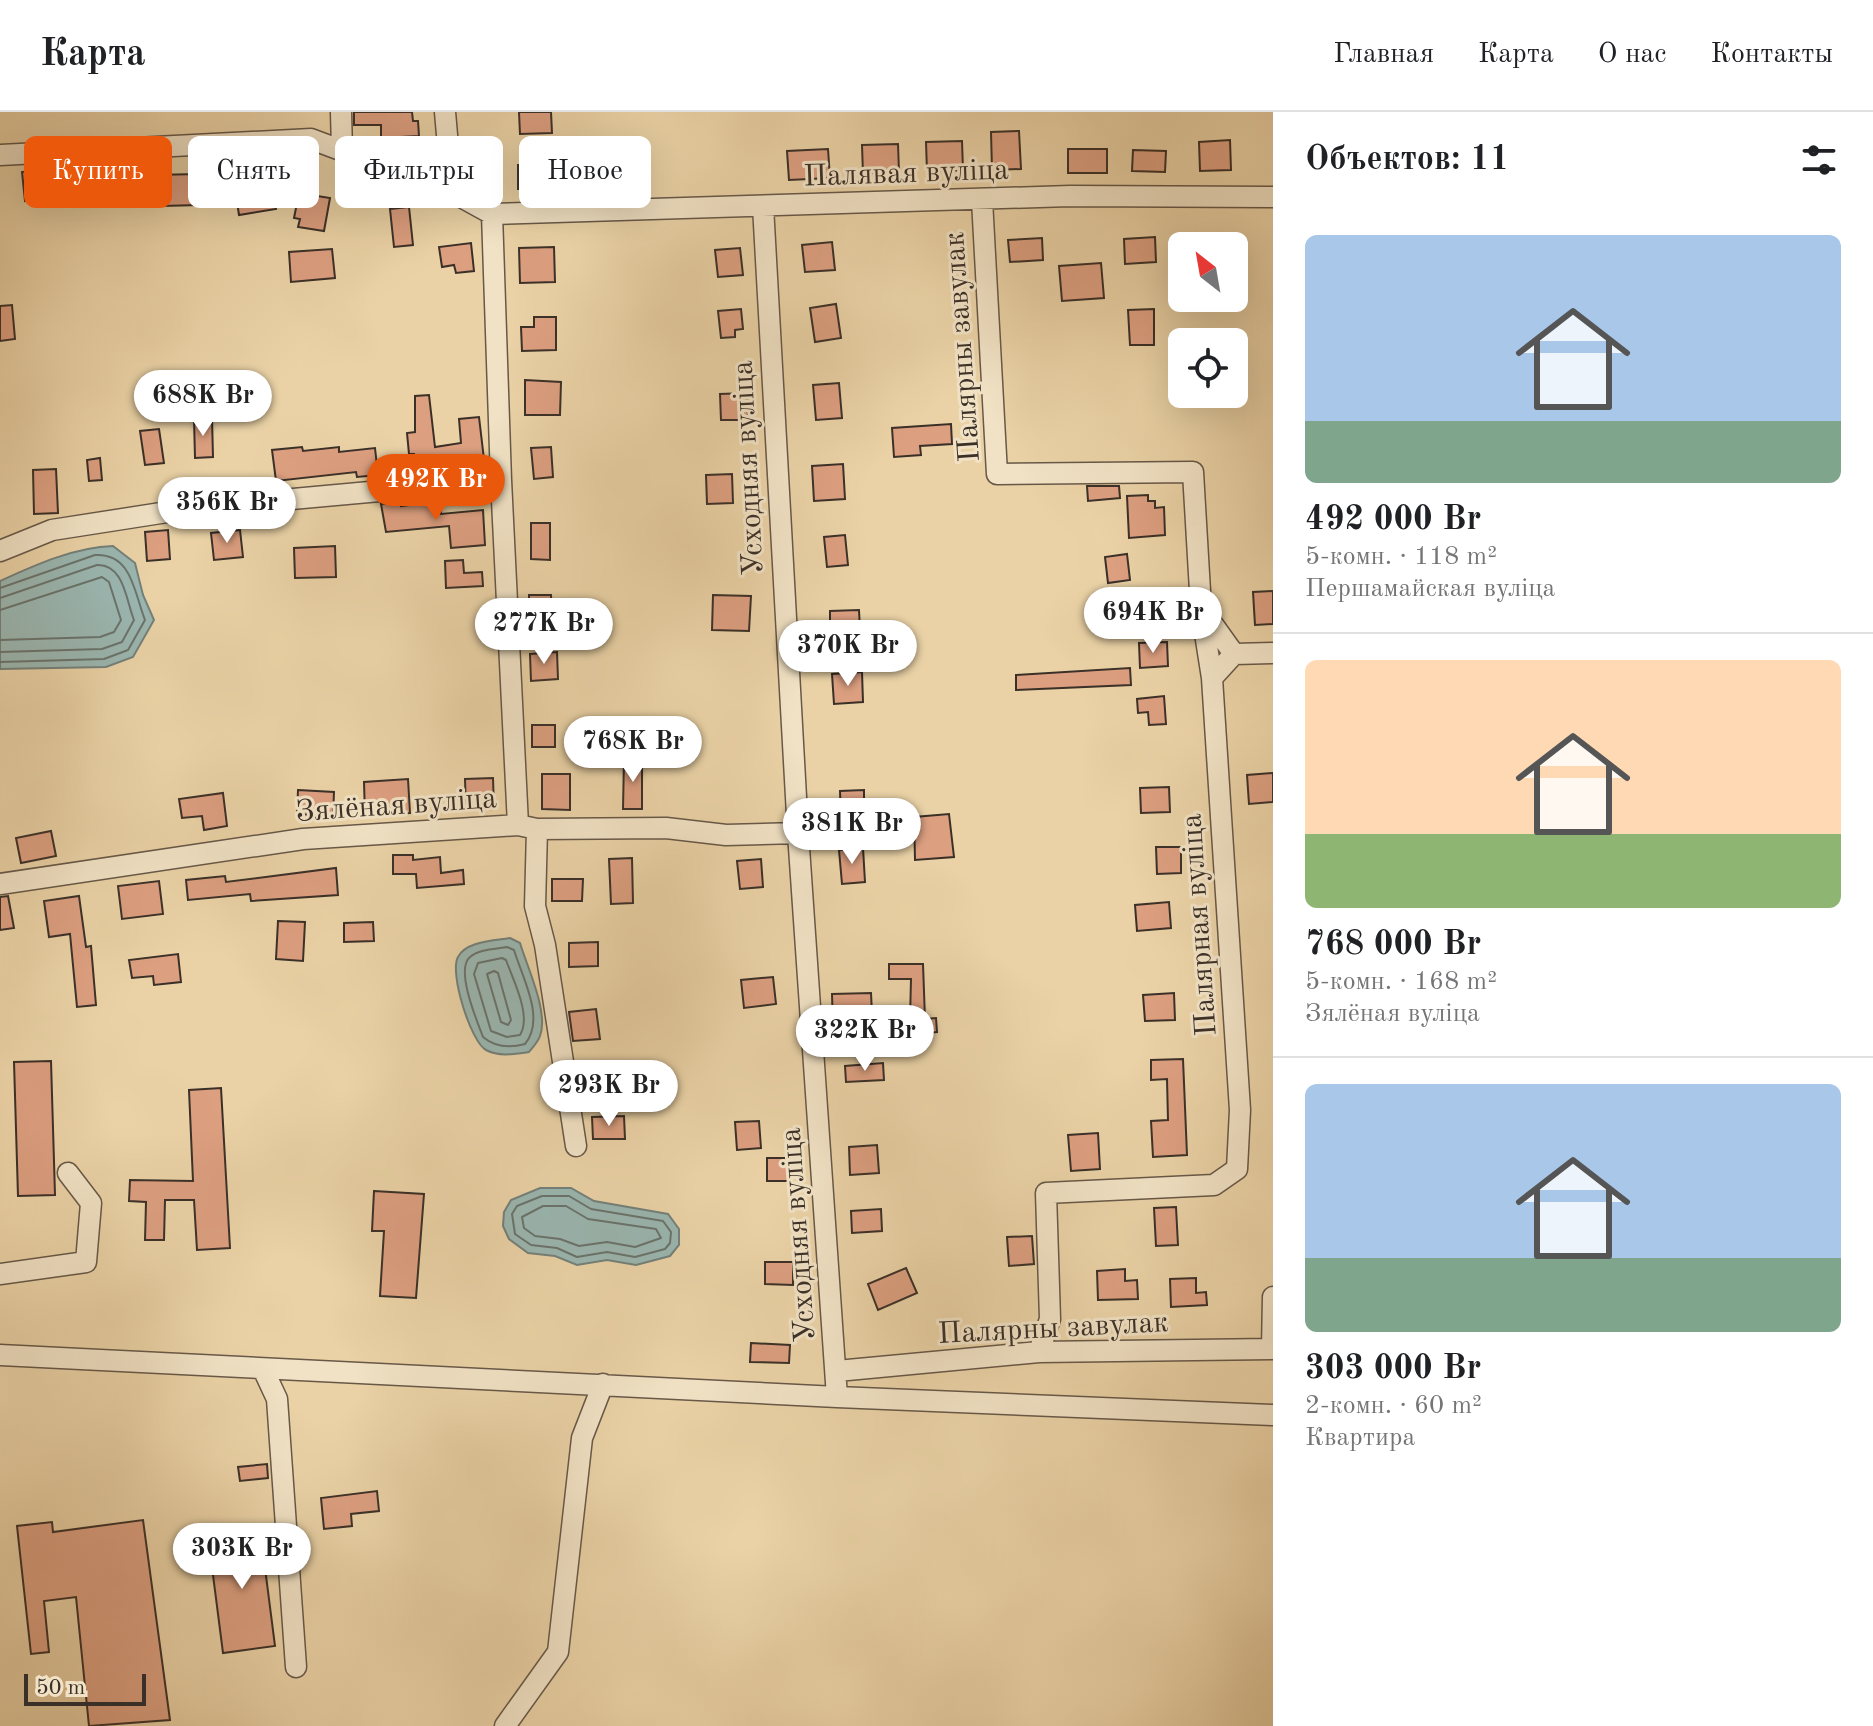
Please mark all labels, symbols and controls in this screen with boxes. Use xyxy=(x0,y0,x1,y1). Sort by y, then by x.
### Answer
text: Карта xyxy=(40,36,146,74)
text: Главная xyxy=(1333,41,1434,69)
text: Карта xyxy=(1478,41,1554,69)
text: О нас xyxy=(1598,41,1667,69)
text: Контакты xyxy=(1711,41,1833,69)
chip: Купить xyxy=(24,136,172,208)
chip: Снять xyxy=(188,136,319,208)
chip: Фильтры xyxy=(335,136,503,208)
chip: Новое xyxy=(519,136,651,208)
icon: filters xyxy=(1797,138,1841,182)
text: Объектов: 11 xyxy=(1305,143,1509,177)
street label: Палявая вуліца xyxy=(803,155,1009,193)
street label: Палярны завулак xyxy=(940,231,986,463)
north arrow xyxy=(1168,232,1248,312)
map controls xyxy=(1168,232,1248,408)
icon: home xyxy=(1501,287,1645,431)
button: locate xyxy=(1168,328,1248,408)
street label: Усходняя вуліца xyxy=(728,360,770,576)
pin: 688K Br xyxy=(129,370,277,438)
text: 688K Br xyxy=(152,383,254,409)
pin: 492K Br xyxy=(362,454,510,522)
text: 492K Br xyxy=(385,467,487,493)
pin: 356K Br xyxy=(153,477,301,545)
text: 356K Br xyxy=(176,490,278,516)
text: 492 000 Br xyxy=(1305,503,1481,537)
text: 5-комн. · 118 m² xyxy=(1305,544,1497,570)
text: Першамайская вуліца xyxy=(1305,576,1555,602)
pin: 694K Br xyxy=(1079,587,1227,655)
pin: 277K Br xyxy=(470,598,618,666)
text: 694K Br xyxy=(1102,600,1204,626)
text: 277K Br xyxy=(493,611,595,637)
pin: 370K Br xyxy=(774,620,922,688)
text: 370K Br xyxy=(797,633,899,659)
icon: home xyxy=(1501,712,1645,856)
pin: 768K Br xyxy=(559,716,707,784)
text: 768K Br xyxy=(582,729,684,755)
street label: Зялёная вуліца xyxy=(295,784,498,828)
pin: 381K Br xyxy=(778,798,926,866)
text: 381K Br xyxy=(801,811,903,837)
street label: Палярная вуліца xyxy=(1177,812,1223,1037)
text: 768 000 Br xyxy=(1305,928,1481,962)
text: 5-комн. · 168 m² xyxy=(1305,969,1497,995)
text: Зялёная вуліца xyxy=(1305,1001,1480,1027)
pin: 322K Br xyxy=(791,1005,939,1073)
text: 322K Br xyxy=(814,1018,916,1044)
pin: 293K Br xyxy=(535,1060,683,1128)
text: 293K Br xyxy=(558,1073,660,1099)
street label: Усходняя вуліца xyxy=(777,1126,821,1343)
icon: home xyxy=(1501,1136,1645,1280)
street label: Палярны завулак xyxy=(937,1308,1169,1350)
text: 303 000 Br xyxy=(1305,1352,1481,1386)
text: 2-комн. · 60 m² xyxy=(1305,1393,1482,1419)
text: Квартира xyxy=(1305,1425,1415,1451)
pin: 303K Br xyxy=(168,1523,316,1591)
text: 303K Br xyxy=(191,1536,293,1562)
scale bar xyxy=(24,1670,146,1706)
text: 50 m xyxy=(36,1677,85,1699)

